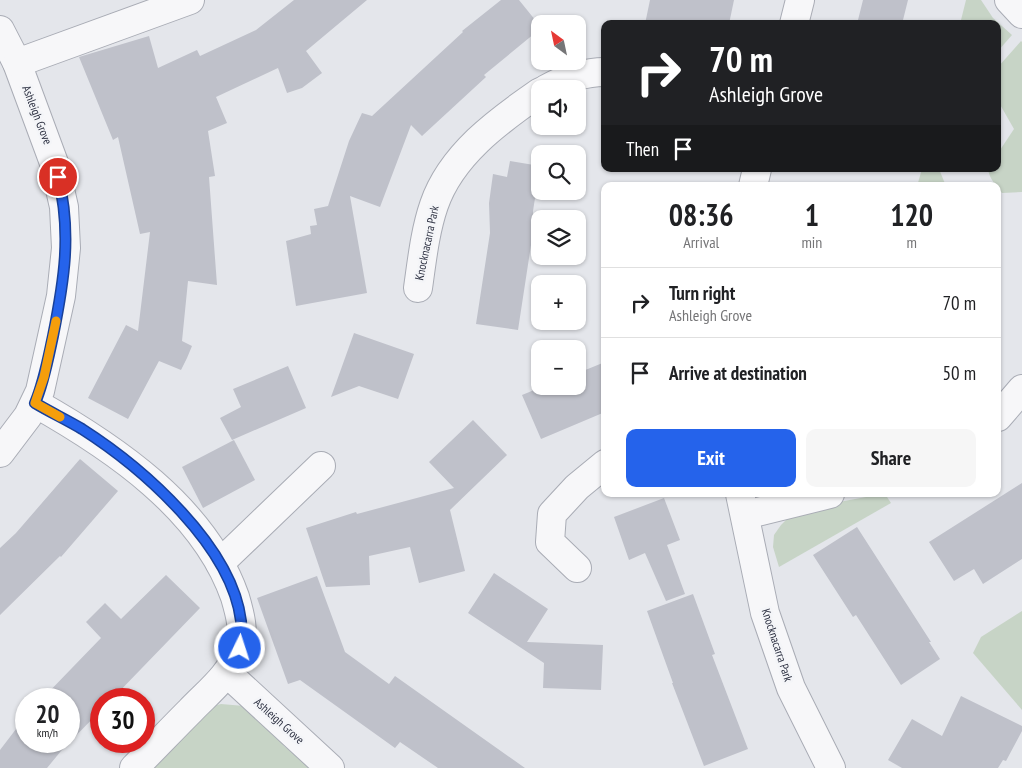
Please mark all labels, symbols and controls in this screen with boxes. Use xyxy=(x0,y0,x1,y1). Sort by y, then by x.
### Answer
north arrow xyxy=(531,15,586,70)
map controls xyxy=(531,15,586,395)
text: 70 m xyxy=(709,36,773,82)
icon: right xyxy=(626,40,691,105)
button: sound xyxy=(531,80,586,135)
text: Ashleigh Grove xyxy=(709,80,823,108)
street label: Ashleigh Grove xyxy=(19,83,56,147)
icon: arrive xyxy=(669,135,697,163)
text: Then xyxy=(626,137,659,161)
button: search xyxy=(531,145,586,200)
pin xyxy=(37,156,79,198)
icon: arrive xyxy=(44,163,72,191)
text: 08:36 xyxy=(669,195,734,234)
text: 1 xyxy=(805,195,819,234)
text: 120 xyxy=(890,195,933,234)
street label: Knocknacarra Park xyxy=(411,204,442,282)
button: layers xyxy=(531,210,586,265)
text: Arrival xyxy=(683,232,719,252)
text: min xyxy=(801,232,822,252)
text: m xyxy=(906,232,917,252)
button: + xyxy=(531,275,586,330)
text: Turn right xyxy=(669,281,735,305)
icon: right xyxy=(626,289,654,317)
text: 70 m xyxy=(943,291,976,315)
text: Ashleigh Grove xyxy=(669,305,752,325)
button: − xyxy=(531,340,586,395)
icon: arrive xyxy=(626,359,654,387)
text: Arrive at destination xyxy=(669,361,807,385)
text: 50 m xyxy=(943,361,976,385)
button: Exit xyxy=(626,429,796,487)
button: Share xyxy=(806,429,976,487)
street label: Knocknacarra Park xyxy=(759,606,796,684)
position arrow xyxy=(213,621,265,673)
speed limit sign: 30 xyxy=(90,688,155,753)
street label: Ashleigh Grove xyxy=(251,694,308,747)
text: 20 xyxy=(36,698,59,730)
text: km/h xyxy=(37,725,58,740)

